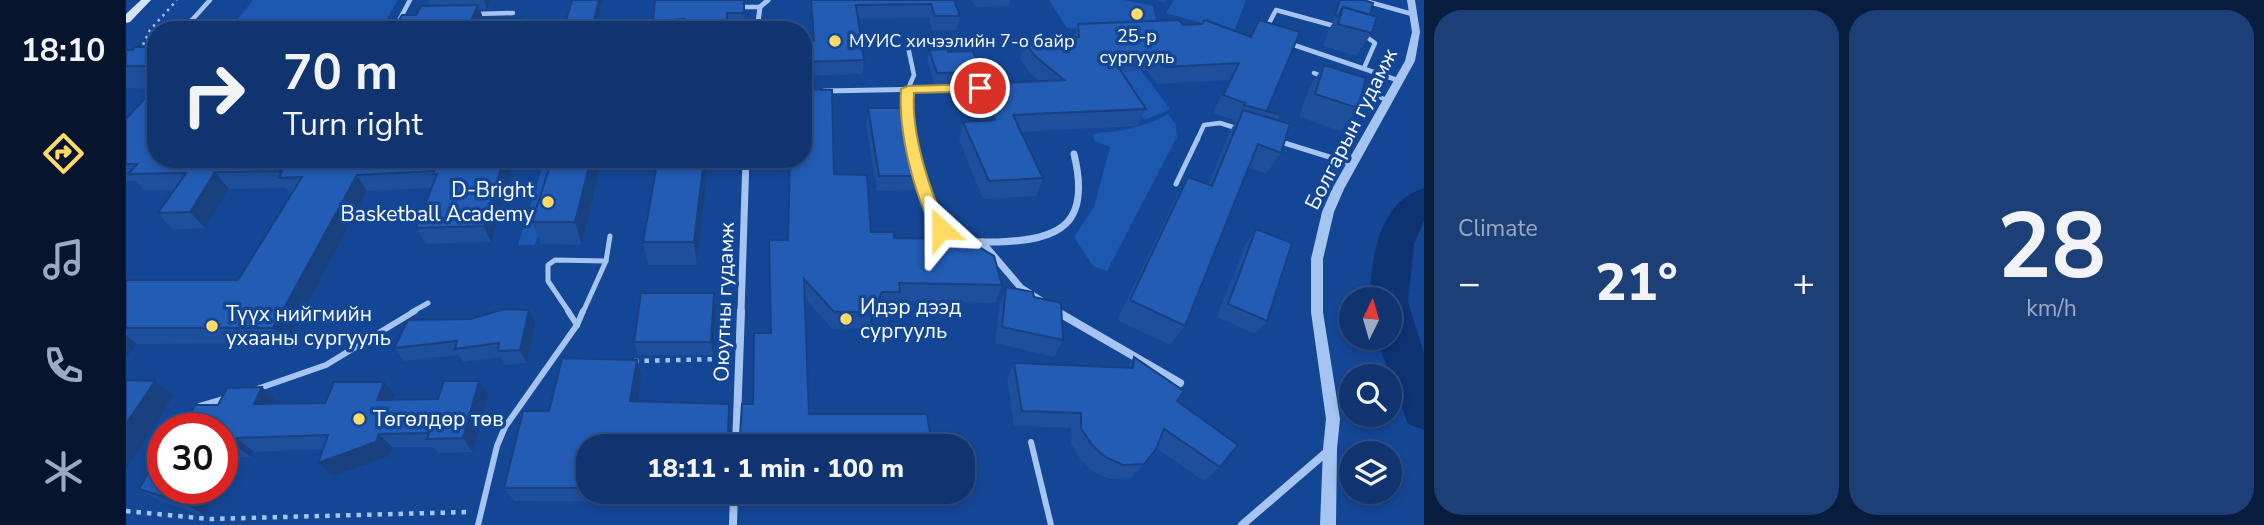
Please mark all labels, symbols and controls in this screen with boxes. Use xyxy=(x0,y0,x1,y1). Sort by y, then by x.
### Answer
marker: 25-р сургууль xyxy=(1129,6,1145,22)
place label: 25-р сургууль xyxy=(1100,24,1174,69)
text: 18:10 xyxy=(21,29,105,72)
place label: МУИС хичээлийн 7-о байр xyxy=(849,29,1075,53)
marker: МУИС хичээлийн 7-о байр xyxy=(827,33,843,49)
text: 70 m xyxy=(283,39,398,106)
street label: Болгарын гудамж xyxy=(1298,43,1404,214)
icon: right xyxy=(168,49,259,140)
pin xyxy=(950,58,1010,118)
icon: arrive xyxy=(961,69,999,107)
text: Turn right xyxy=(283,103,423,146)
icon: directions xyxy=(39,129,88,178)
place label: D-Bright Basketball Academy xyxy=(341,176,535,228)
text: 28 xyxy=(1997,185,2106,309)
position arrow xyxy=(904,192,978,266)
marker: D-Bright Basketball Academy xyxy=(540,194,556,210)
text: Climate xyxy=(1458,213,1538,244)
street label: Оюутны гудамж xyxy=(707,221,741,382)
icon: music xyxy=(39,235,88,284)
text: 21° xyxy=(1595,247,1678,318)
text: − xyxy=(1458,258,1481,309)
text: + xyxy=(1792,258,1815,309)
north arrow xyxy=(1339,287,1402,350)
map controls xyxy=(1339,287,1402,504)
place label: Идэр дээд сургууль xyxy=(860,293,962,345)
text: km/h xyxy=(2026,293,2077,324)
place label: Түүх нийгмийн ухааны сургууль xyxy=(226,300,391,352)
marker: Идэр дээд сургууль xyxy=(838,311,854,327)
marker: Түүх нийгмийн ухааны сургууль xyxy=(204,318,220,334)
icon: phone xyxy=(39,341,88,390)
button: search xyxy=(1339,364,1402,427)
place label: Төгөлдөр төв xyxy=(373,405,504,433)
marker: Төгөлдөр төв xyxy=(351,411,367,427)
speed limit sign: 30 xyxy=(147,413,238,504)
button: layers xyxy=(1339,441,1402,504)
icon: climate xyxy=(39,447,88,496)
text: 18:11 · 1 min · 100 m xyxy=(647,451,904,486)

